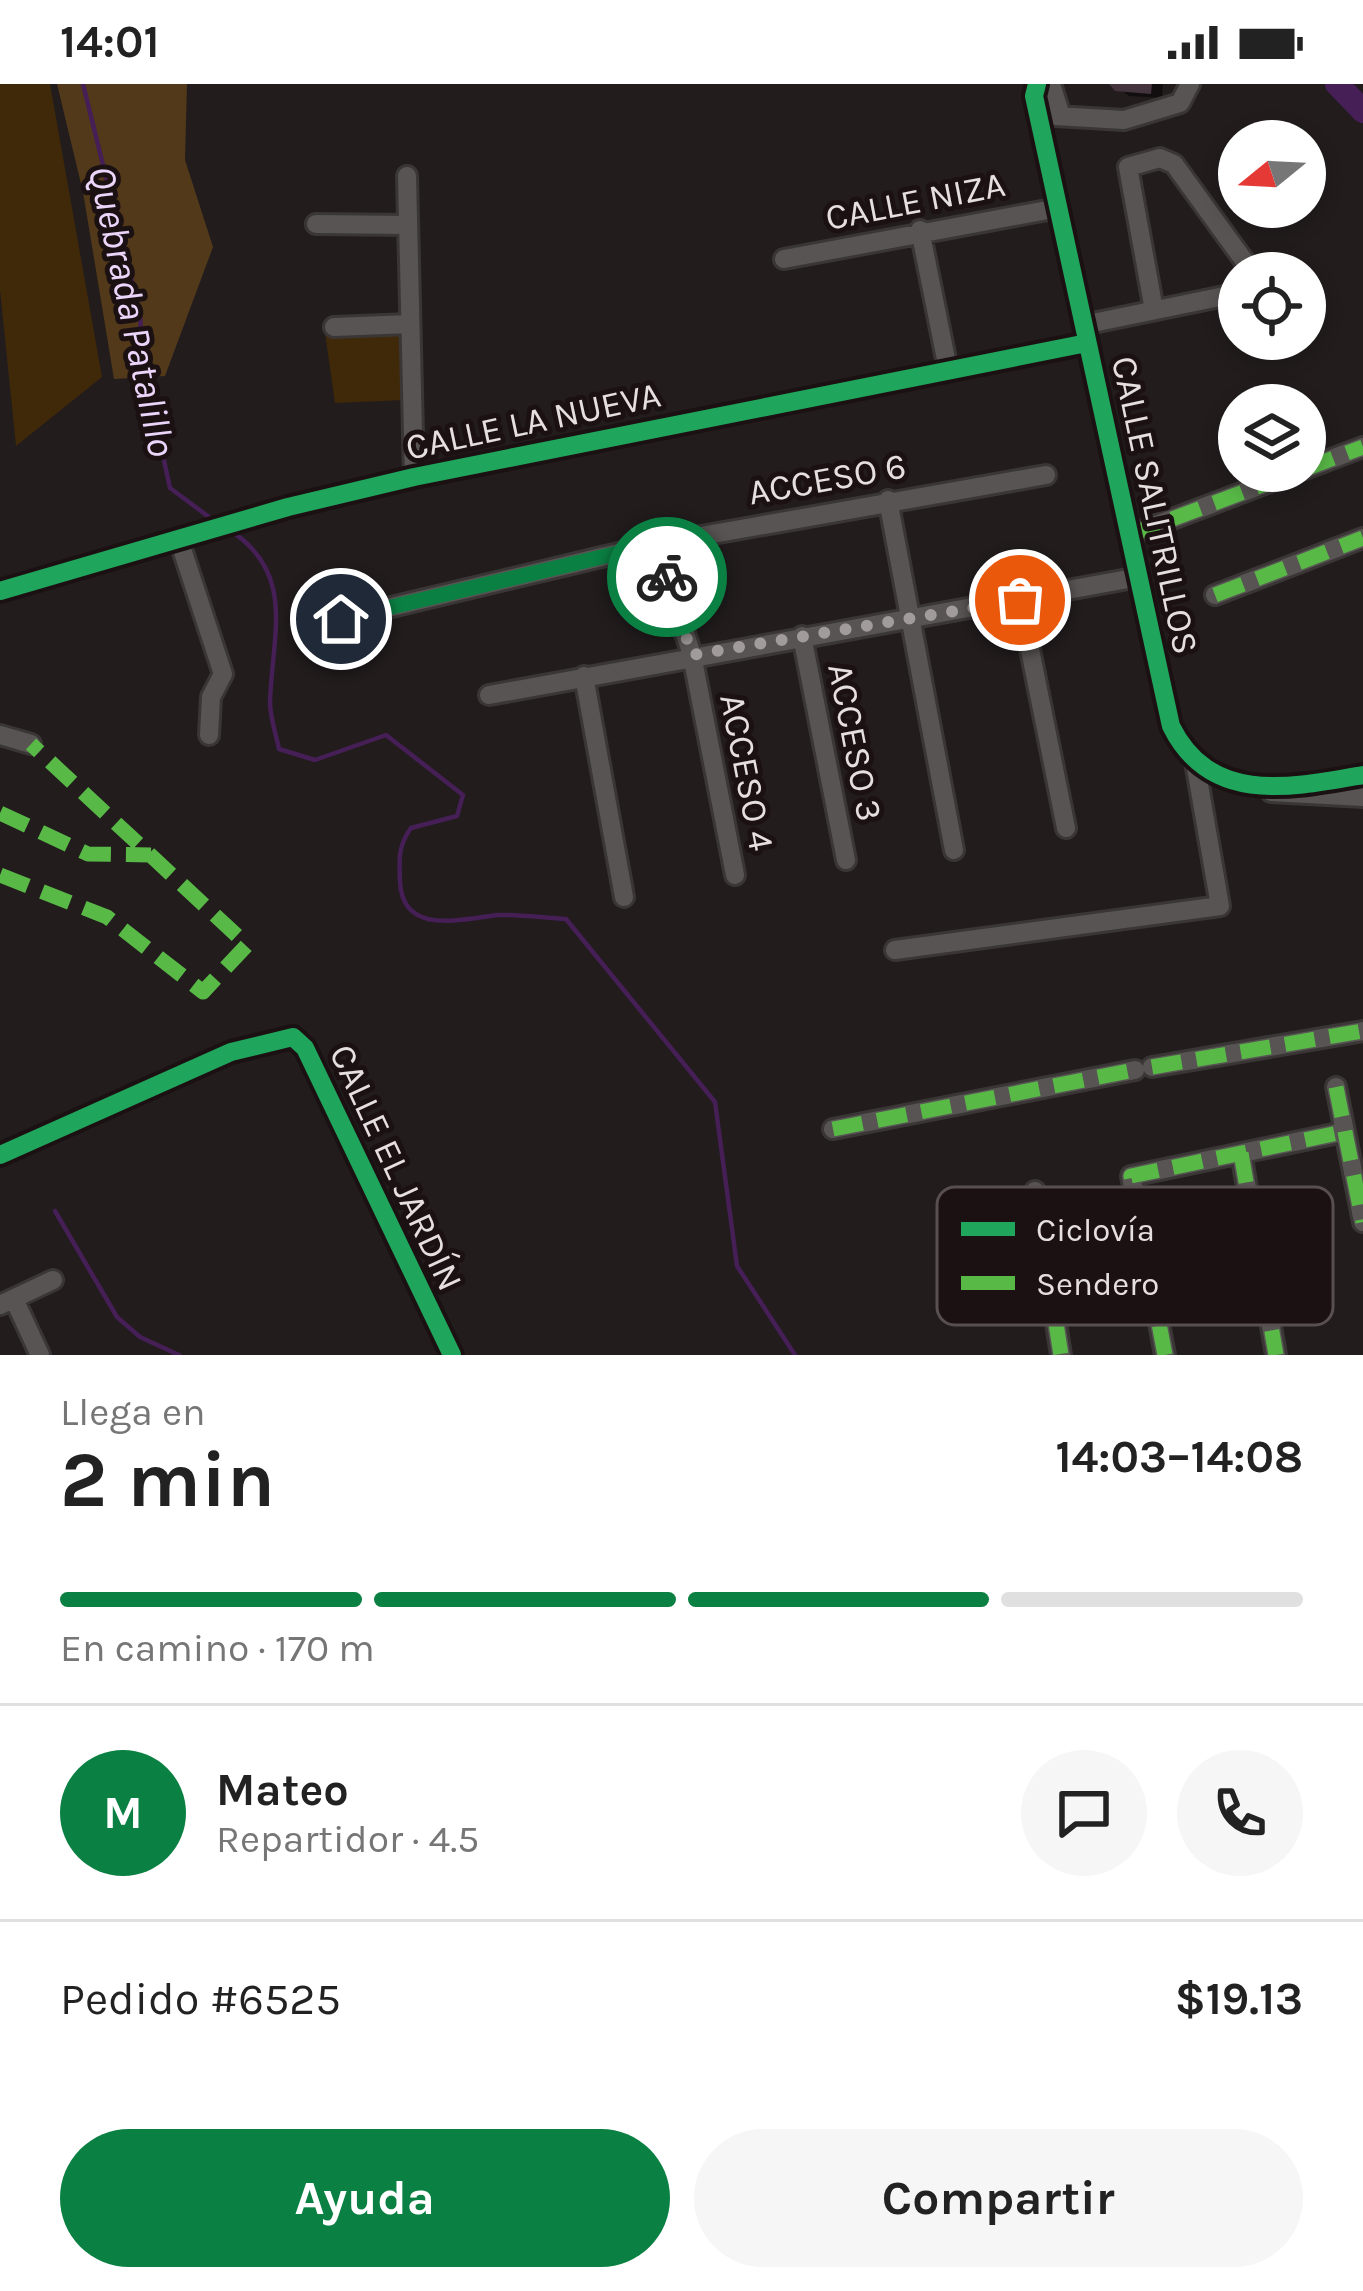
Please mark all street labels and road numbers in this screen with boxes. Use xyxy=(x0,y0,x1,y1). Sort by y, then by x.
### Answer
street label: CALLE NIZA xyxy=(822,163,1008,239)
street label: CALLE SALITRILLOS xyxy=(1103,352,1207,658)
street label: CALLE LA NUEVA xyxy=(402,373,664,468)
street label: ACCESO 6 xyxy=(745,444,909,513)
street label: ACCESO 3 xyxy=(819,660,891,825)
street label: ACCESO 4 xyxy=(711,690,783,854)
street label: CALLE EL JARDÍN xyxy=(321,1037,472,1297)

